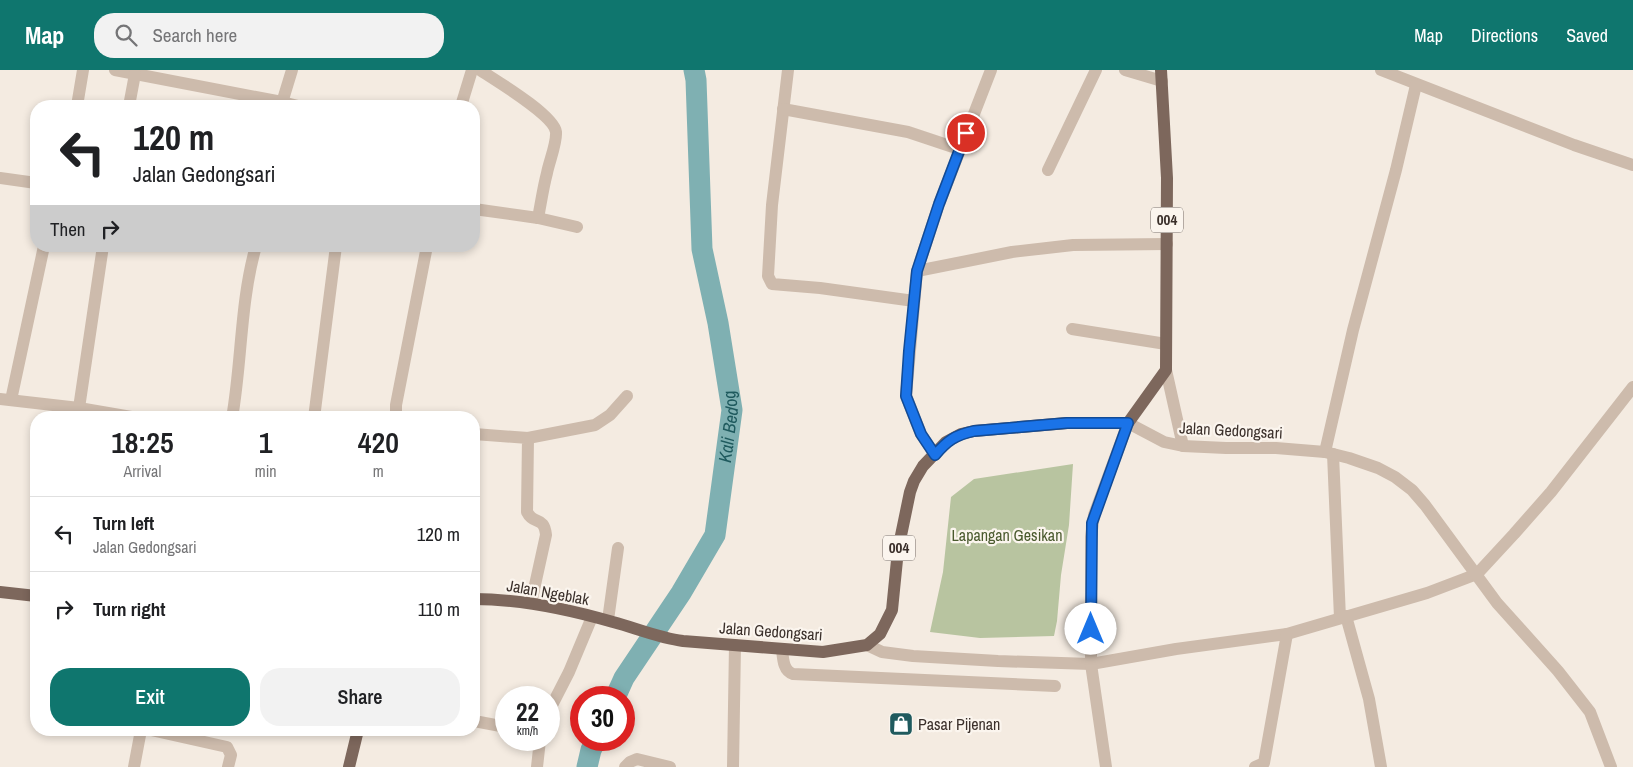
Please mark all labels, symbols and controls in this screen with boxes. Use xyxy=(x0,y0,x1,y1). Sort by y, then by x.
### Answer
search box xyxy=(94,13,444,58)
text: Map xyxy=(25,19,64,51)
icon: search xyxy=(112,21,140,49)
text: Search here xyxy=(152,22,237,48)
text: Map xyxy=(1414,23,1443,48)
text: Directions xyxy=(1471,23,1538,48)
text: Saved xyxy=(1566,23,1608,48)
pin xyxy=(945,112,987,154)
text: 120 m xyxy=(133,114,214,161)
icon: arrive xyxy=(952,119,980,147)
icon: left xyxy=(50,120,115,185)
text: Jalan Gedongsari xyxy=(133,159,275,189)
road number: 004 xyxy=(1151,208,1183,232)
icon: right xyxy=(96,215,124,243)
text: Then xyxy=(50,216,86,242)
water label: Kali Bedog xyxy=(712,389,744,464)
street label: Jalan Gedongsari xyxy=(1179,416,1283,444)
text: 18:25 xyxy=(111,422,174,462)
text: 1 xyxy=(259,422,273,462)
text: 420 xyxy=(358,422,399,462)
text: Arrival xyxy=(123,460,161,482)
text: min xyxy=(255,460,277,482)
text: m xyxy=(373,460,384,482)
text: Turn left xyxy=(93,510,154,536)
icon: left xyxy=(50,520,78,548)
text: 120 m xyxy=(417,521,460,547)
park label: Lapangan Gesikan xyxy=(952,524,1062,546)
text: Jalan Gedongsari xyxy=(93,536,197,558)
road number: 004 xyxy=(883,536,915,560)
street label: Jalan Ngeblak xyxy=(505,574,591,610)
icon: right xyxy=(50,595,78,623)
text: Turn right xyxy=(93,596,165,622)
text: 110 m xyxy=(418,596,460,622)
position arrow xyxy=(1064,602,1116,654)
street label: Jalan Gedongsari xyxy=(719,616,823,646)
button: Exit xyxy=(50,668,250,726)
button: Share xyxy=(260,668,460,726)
speed limit sign: 30 xyxy=(570,686,635,751)
text: 22 xyxy=(516,695,539,729)
shop icon: Pasar Pijenan xyxy=(888,711,914,737)
place label: Pasar Pijenan xyxy=(918,713,1000,735)
text: km/h xyxy=(517,723,538,739)

